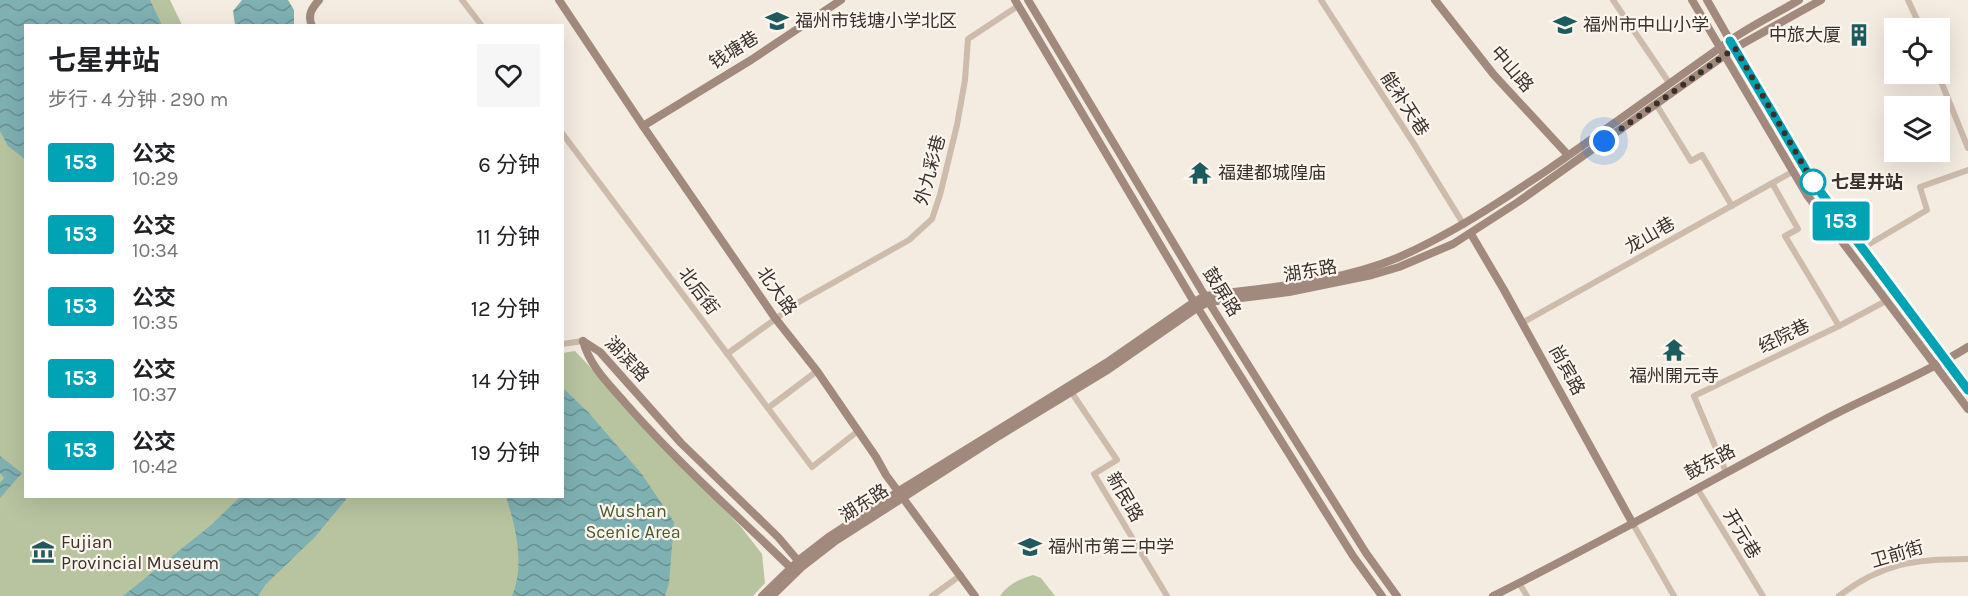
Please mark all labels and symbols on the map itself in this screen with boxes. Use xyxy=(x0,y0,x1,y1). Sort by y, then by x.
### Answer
school or university icon: 福州市钱塘小学北区 xyxy=(764,8,790,34)
place label: 福州市钱塘小学北区 xyxy=(795,10,957,32)
school or university icon: 福州市中山小学 xyxy=(1552,12,1578,38)
place label: 福州市中山小学 xyxy=(1583,14,1709,36)
building icon: 中旅大厦 xyxy=(1846,22,1872,48)
place label: 中旅大厦 xyxy=(1769,24,1841,46)
street label: 钱塘巷 xyxy=(705,26,763,74)
street label: 中山路 xyxy=(1486,41,1538,97)
street label: 能补天巷 xyxy=(1376,68,1434,140)
your location xyxy=(1589,126,1619,156)
street label: 外九彩巷 xyxy=(910,132,950,208)
temple icon: 福建都城隍庙 xyxy=(1187,160,1213,186)
place label: 福建都城隍庙 xyxy=(1218,162,1326,184)
marker: 七星井站 xyxy=(1800,169,1826,195)
place label: 七星井站 xyxy=(1831,171,1903,193)
line badge: 153 xyxy=(1806,202,1876,240)
street label: 龙山巷 xyxy=(1621,212,1679,258)
street label: 湖东路 xyxy=(1282,255,1338,287)
street label: 北后街 xyxy=(674,263,724,319)
street label: 北大路 xyxy=(753,263,801,319)
street label: 鼓屏路 xyxy=(1198,263,1246,321)
street label: 经院巷 xyxy=(1755,314,1813,358)
street label: 湖滨路 xyxy=(600,332,654,386)
temple icon: 福州開元寺 xyxy=(1661,337,1687,363)
street label: 尚宾路 xyxy=(1544,341,1590,399)
place label: 福州開元寺 xyxy=(1629,365,1719,387)
street label: 鼓东路 xyxy=(1681,440,1739,484)
street label: 新民路 xyxy=(1102,468,1148,526)
street label: 湖东路 xyxy=(835,479,893,527)
park label: Wushan Scenic Area xyxy=(585,500,681,543)
street label: 开元巷 xyxy=(1719,505,1765,563)
place label: Fujian Provincial Museum xyxy=(61,531,219,574)
school or university icon: 福州市第三中学 xyxy=(1017,534,1043,560)
place label: 福州市第三中学 xyxy=(1048,536,1174,558)
street label: 卫前街 xyxy=(1868,536,1926,572)
museum icon: Fujian Provincial Museum xyxy=(30,539,56,565)

